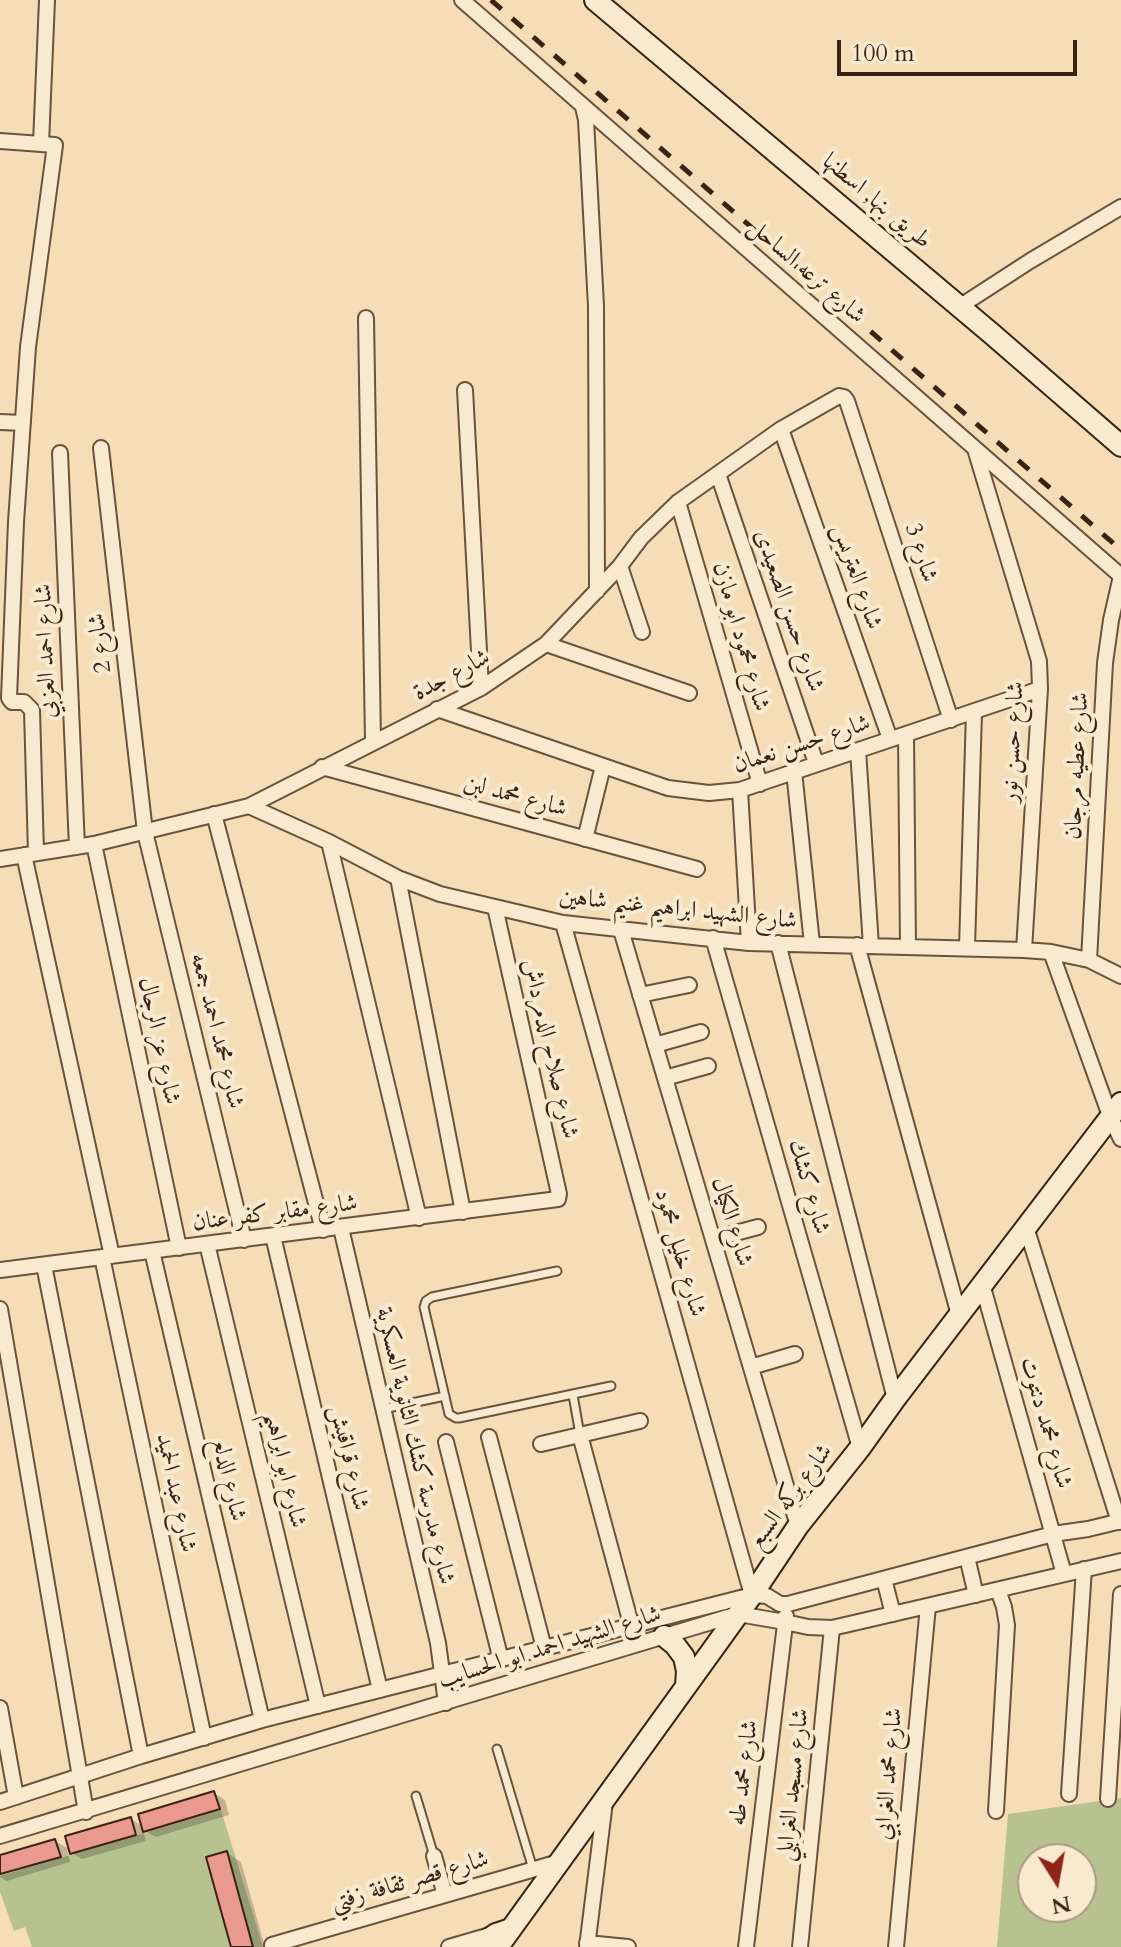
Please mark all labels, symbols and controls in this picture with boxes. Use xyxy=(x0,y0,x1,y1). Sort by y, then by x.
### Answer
scale bar xyxy=(841,24,1081,74)
text: 100 m xyxy=(851,37,915,70)
street label: طريق بنها, اسطنها xyxy=(816,148,936,256)
street label: شارع ترعه الساحل xyxy=(741,213,871,331)
street label: شارع العتريس xyxy=(825,520,887,634)
street label: شارع 3 xyxy=(897,520,943,586)
street label: شارع حسن الصعيدى xyxy=(747,526,829,696)
street label: شارع محمود ابو مازن xyxy=(705,559,775,715)
street label: شارع احمد العزبي xyxy=(30,583,64,719)
street label: شارع 2 xyxy=(83,611,119,675)
street label: شارع جدة xyxy=(409,644,495,708)
street label: شارع حسن نور xyxy=(996,681,1032,803)
street label: شارع عطيه مرجان xyxy=(1060,692,1096,840)
street label: شارع حسن نعمان xyxy=(730,709,874,781)
street label: شارع محمد لبن xyxy=(460,769,570,825)
street label: شارع الشهيد ابراهيم غنيم شاهين xyxy=(558,883,798,937)
street label: شارع محمد احمد جمعه xyxy=(183,950,249,1112)
street label: شارع صلاح الدمرداش xyxy=(514,956,584,1142)
street label: شارع عز الرجال xyxy=(130,975,186,1107)
street label: شارع كشك xyxy=(781,1136,835,1238)
street label: شارع الكيال xyxy=(704,1174,758,1270)
street label: شارع خليل محمود xyxy=(647,1186,711,1320)
street label: شارع مقابر كفر عنان xyxy=(191,1190,359,1238)
street label: شارع مدرسة كشك الثانوية العسكرية xyxy=(368,1304,460,1588)
street label: شارع محمد دنتوت xyxy=(1013,1354,1077,1492)
street label: شارع قراقيش xyxy=(322,1402,374,1514)
street label: شارع ابو ابراهيم xyxy=(257,1409,311,1531)
street label: شارع عبد الحميد xyxy=(148,1431,202,1555)
street label: شارع الدلع xyxy=(204,1436,252,1524)
street label: شارع بركه السبع xyxy=(742,1439,840,1555)
street label: شارع الشهيد احمد ابو الحسايب xyxy=(435,1600,665,1696)
street label: شارع مسجد الغرابلي xyxy=(772,1707,816,1863)
street label: شارع محمد الغرابي xyxy=(870,1707,910,1841)
street label: شارع محمد طه xyxy=(724,1719,766,1827)
north arrow xyxy=(1017,1843,1097,1923)
street label: شارع قصر ثقافة زفتي xyxy=(328,1846,492,1918)
text: N xyxy=(1049,1888,1073,1921)

